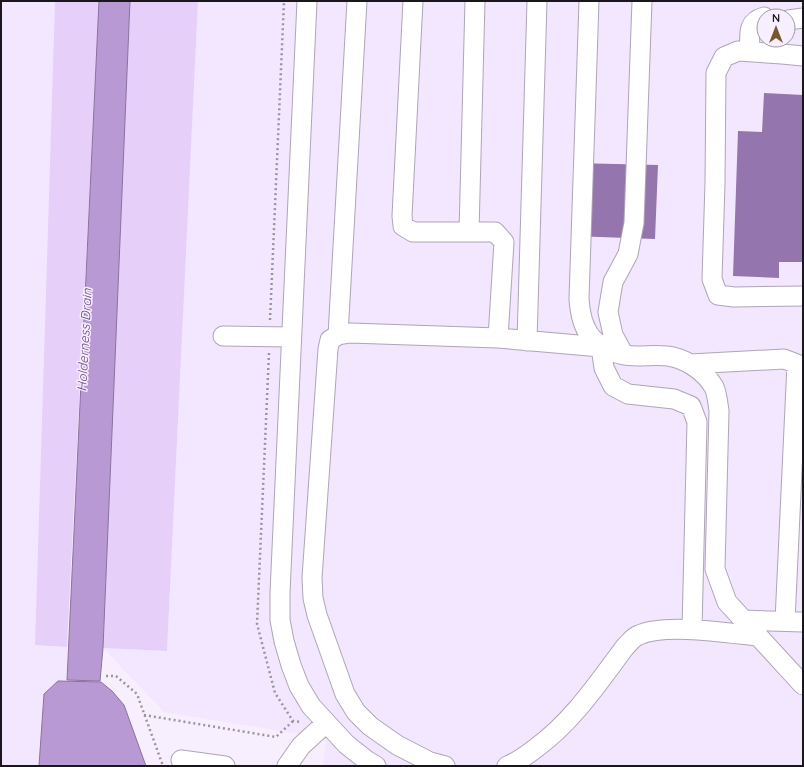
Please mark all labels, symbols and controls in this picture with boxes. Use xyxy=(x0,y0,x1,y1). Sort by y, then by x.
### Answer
north arrow xyxy=(756,8,796,48)
text: N xyxy=(772,11,780,25)
water label: Holderness Drain xyxy=(73,288,95,392)

